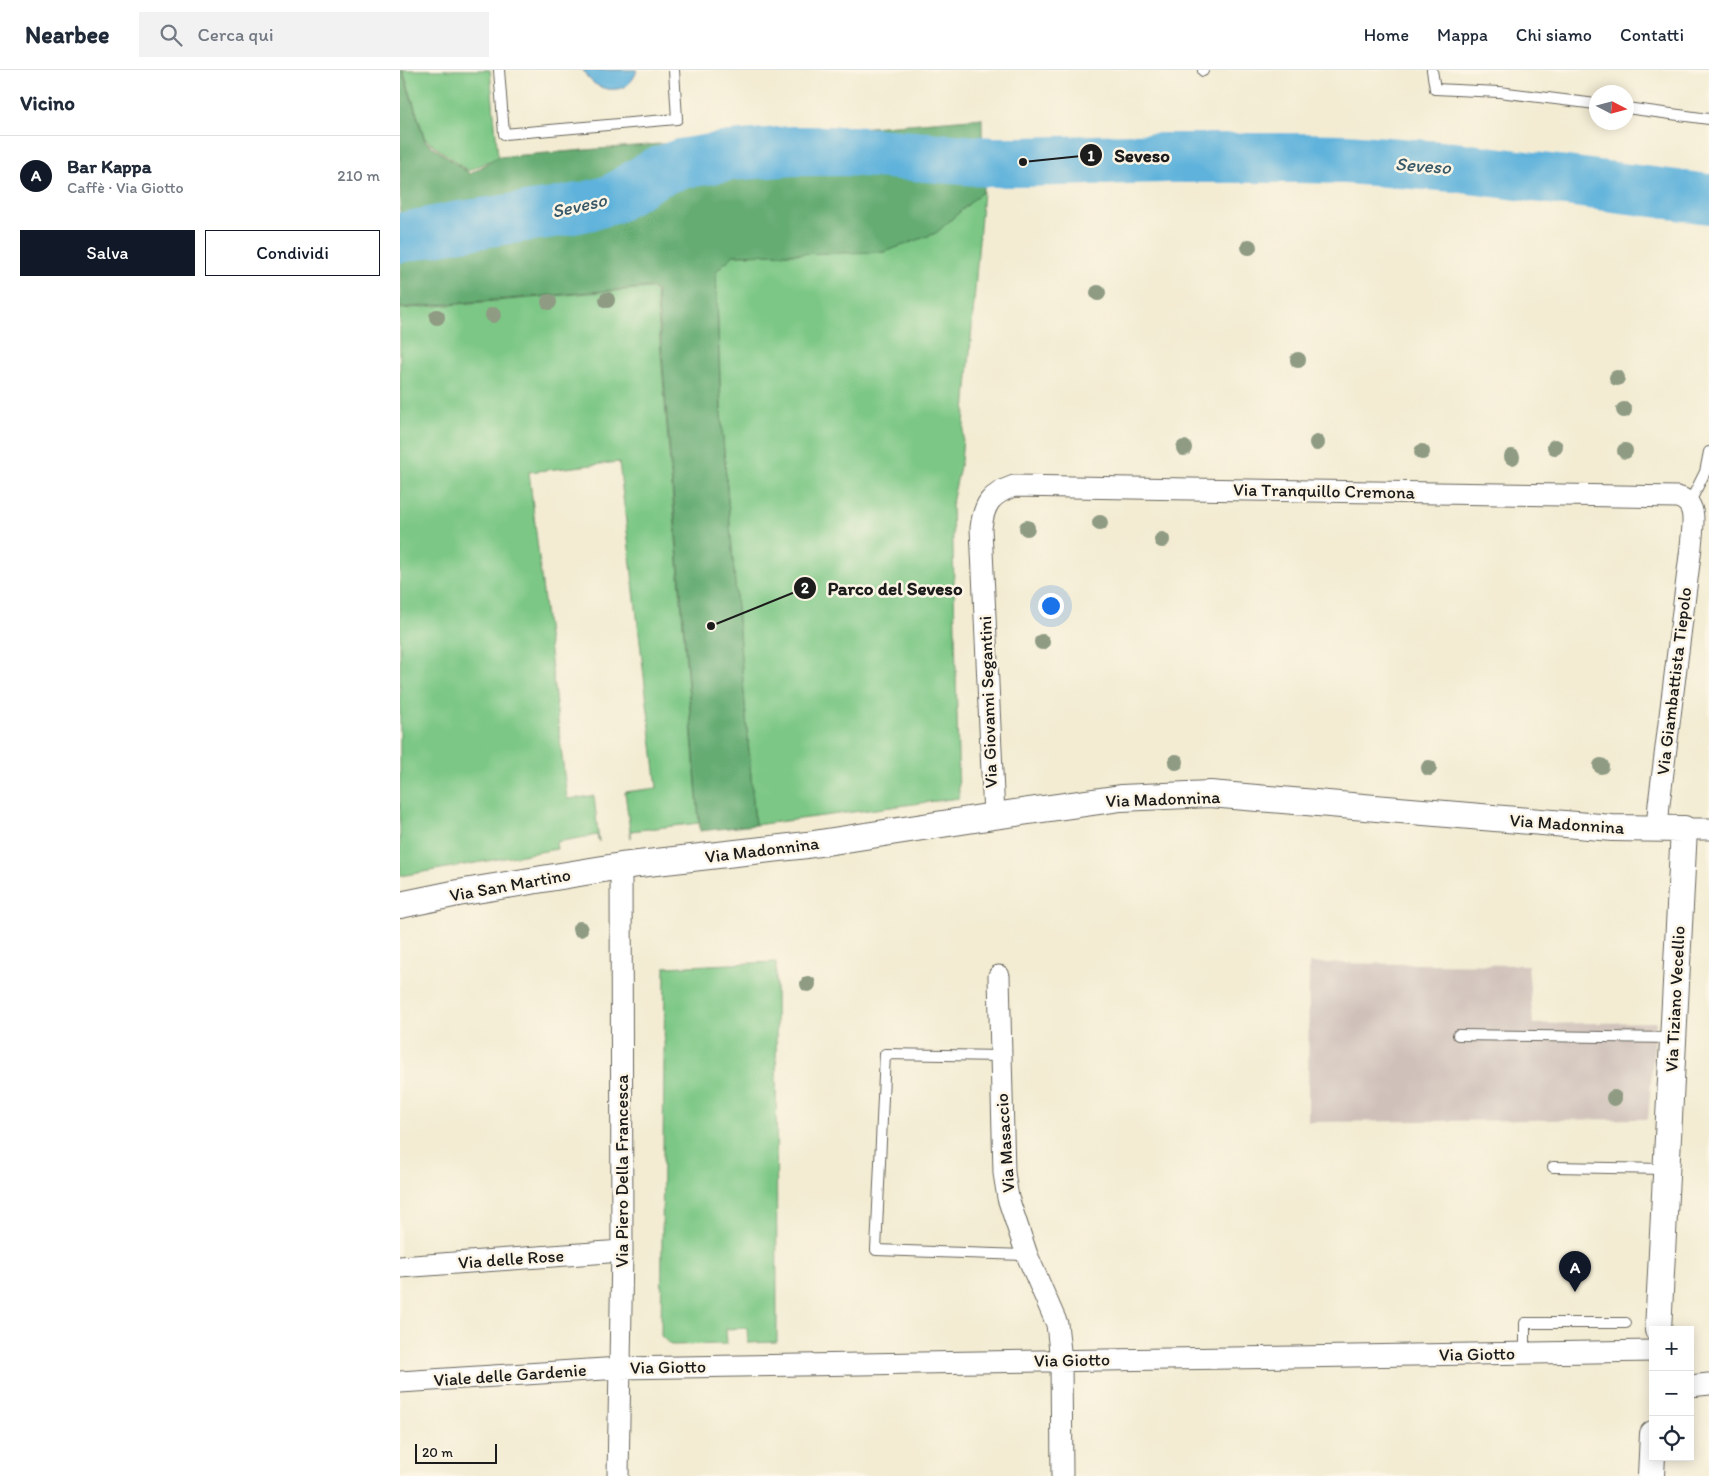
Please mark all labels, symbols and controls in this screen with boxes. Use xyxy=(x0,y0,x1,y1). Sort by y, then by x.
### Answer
search box xyxy=(139,12,489,57)
text: Nearbee xyxy=(25,20,109,49)
icon: search xyxy=(157,21,185,49)
text: Cerca qui xyxy=(197,23,274,46)
text: Home xyxy=(1364,24,1409,46)
text: Mappa xyxy=(1437,24,1488,46)
text: Chi siamo xyxy=(1516,24,1592,46)
text: Contatti xyxy=(1620,24,1684,46)
north arrow xyxy=(1589,85,1634,130)
text: Vicino xyxy=(20,90,75,115)
callout: Seveso xyxy=(1079,138,1180,172)
text: Seveso xyxy=(1114,144,1170,167)
text: 1 xyxy=(1088,147,1095,165)
water label: Seveso xyxy=(1394,152,1453,179)
text: Bar Kappa xyxy=(67,155,152,178)
text: A xyxy=(31,166,41,185)
text: 210 m xyxy=(337,166,380,185)
text: Caffè · Via Giotto xyxy=(67,178,184,197)
water label: Seveso xyxy=(549,188,610,223)
button: Salva xyxy=(20,230,195,276)
button: Condividi xyxy=(205,230,380,276)
street label: Via Tranquillo Cremona xyxy=(1233,478,1416,504)
callout: Parco del Seveso xyxy=(792,571,972,605)
text: Parco del Seveso xyxy=(827,577,963,600)
text: 2 xyxy=(801,579,809,597)
street label: Via Giambattista Tiepolo xyxy=(1652,586,1696,776)
your location xyxy=(1038,593,1064,619)
street label: Via Giovanni Segantini xyxy=(974,615,1002,789)
street label: Via Madonnina xyxy=(1105,786,1222,812)
street label: Via Madonnina xyxy=(1509,809,1626,839)
street label: Via Madonnina xyxy=(704,832,821,868)
street label: Via San Martino xyxy=(448,864,572,906)
street label: Via Tiziano Vecellio xyxy=(1660,925,1690,1073)
street label: Via Piero Della Francesca xyxy=(611,1074,633,1268)
street label: Via Masaccio xyxy=(991,1092,1019,1194)
street label: Via delle Rose xyxy=(457,1244,565,1274)
pin: A xyxy=(1559,1251,1591,1292)
map controls xyxy=(1649,1326,1694,1461)
button: + xyxy=(1649,1326,1694,1371)
street label: Via Giotto xyxy=(1439,1342,1515,1366)
street label: Via Giotto xyxy=(1034,1348,1110,1372)
street label: Via Giotto xyxy=(630,1355,706,1379)
street label: Viale delle Gardenie xyxy=(433,1359,587,1391)
button: − xyxy=(1649,1371,1694,1416)
button: locate xyxy=(1649,1416,1694,1461)
scale bar xyxy=(415,1441,498,1464)
text: 20 m xyxy=(422,1444,453,1461)

